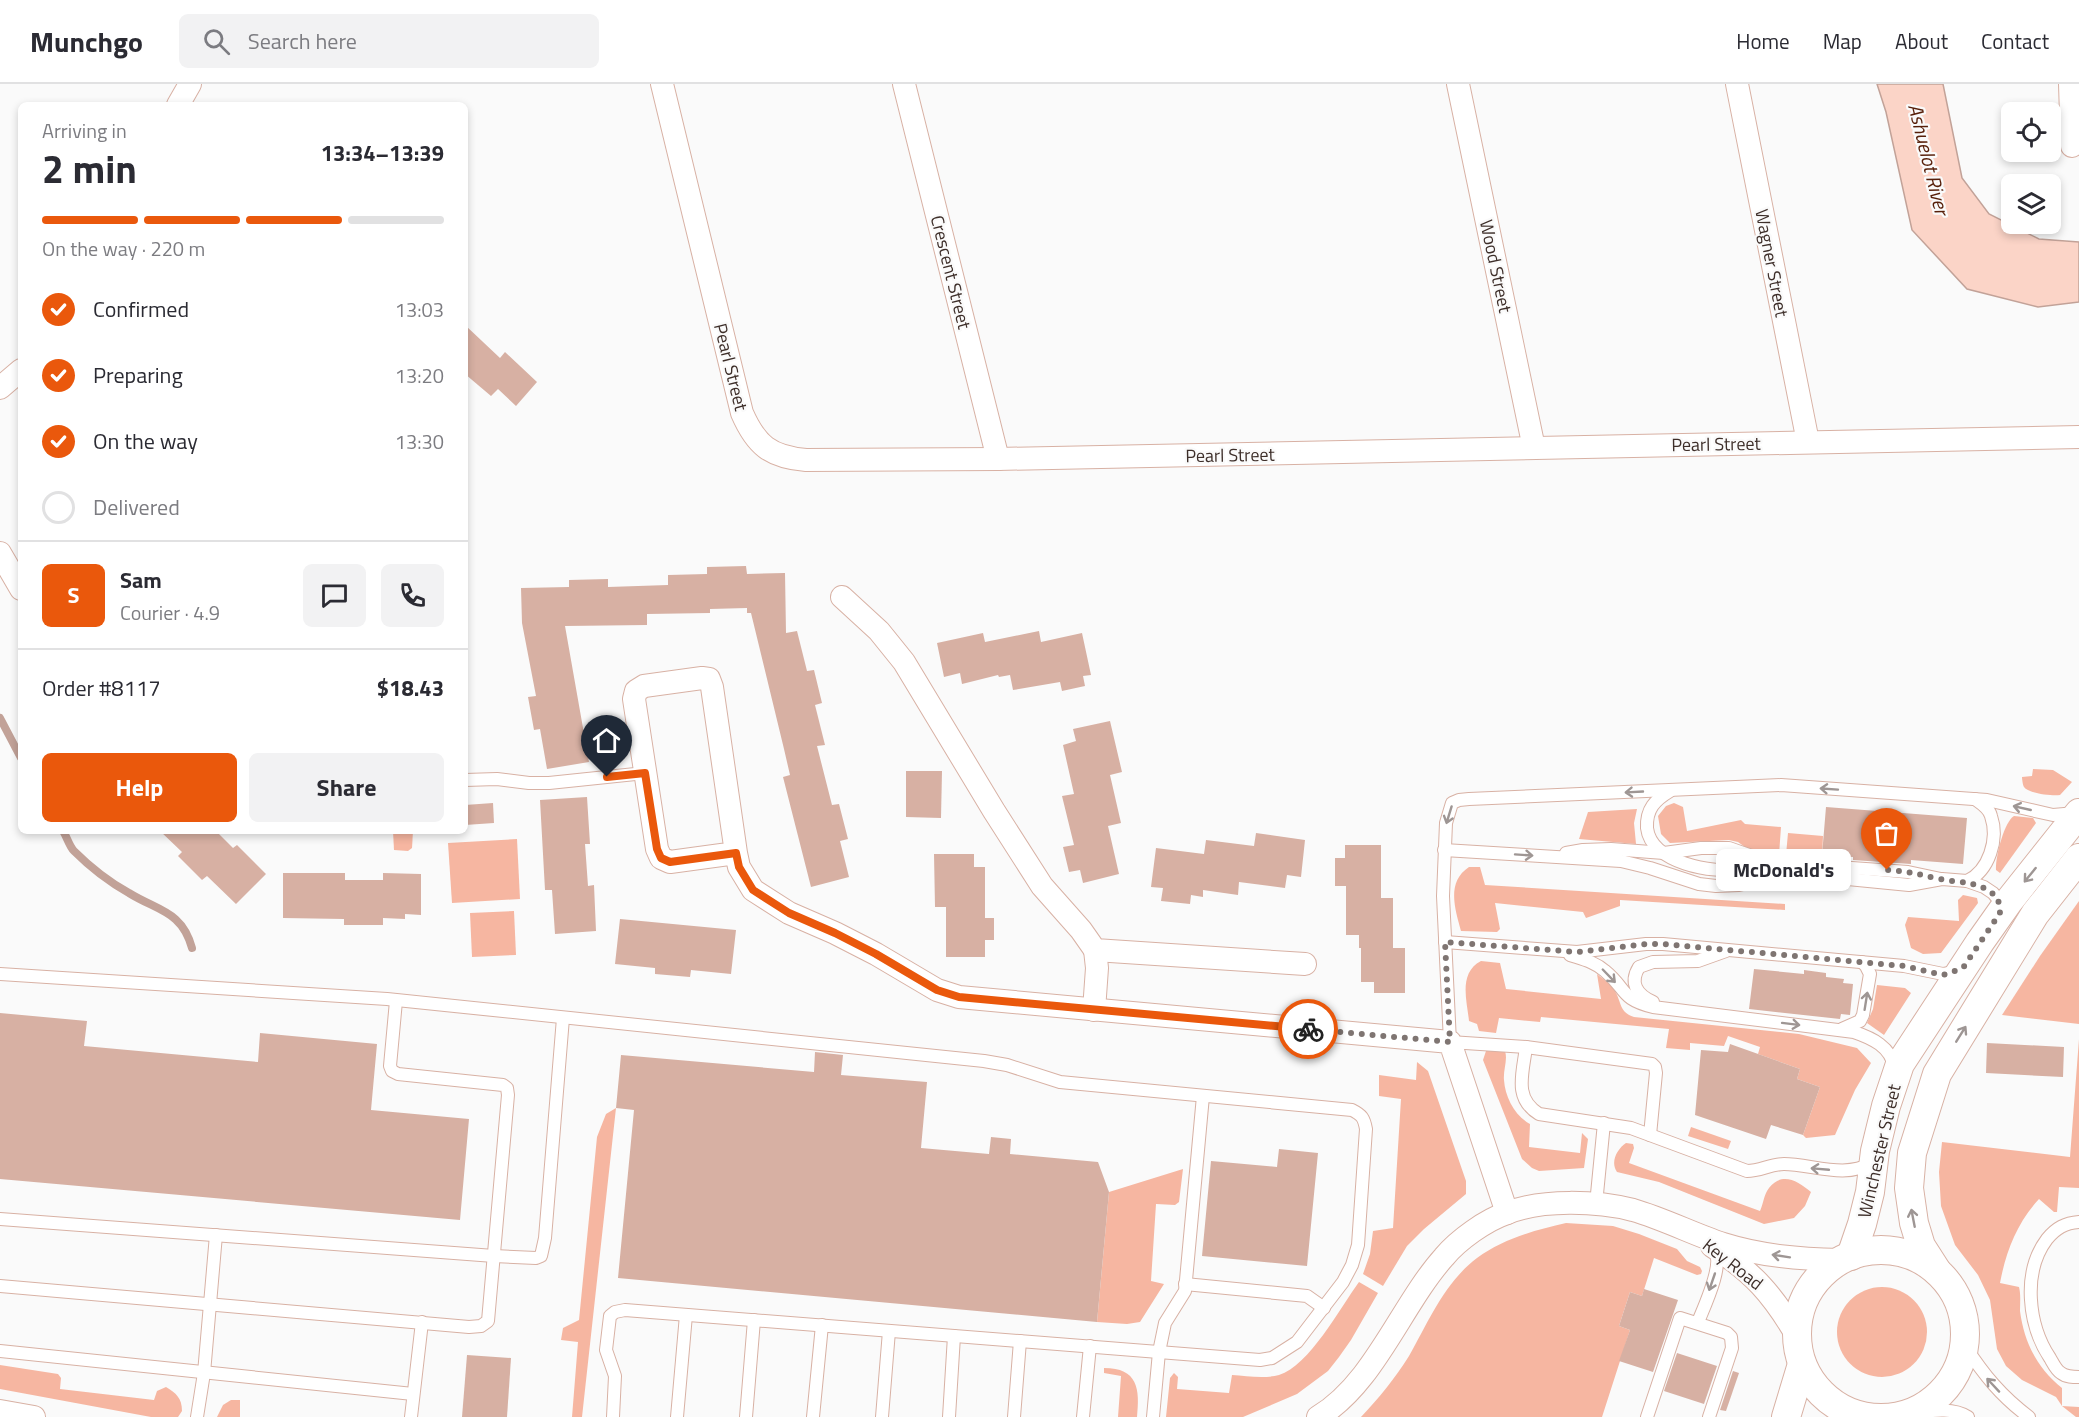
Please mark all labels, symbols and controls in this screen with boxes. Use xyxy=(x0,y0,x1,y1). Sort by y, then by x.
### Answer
search box xyxy=(179,14,599,68)
text: Munchgo xyxy=(30,20,143,63)
text: Search here xyxy=(248,24,357,58)
icon: search xyxy=(200,25,233,58)
text: Home xyxy=(1736,25,1790,57)
text: Map xyxy=(1823,25,1862,57)
text: About xyxy=(1895,25,1948,57)
text: Contact xyxy=(1981,25,2049,57)
water label: Ashuelot River xyxy=(1900,100,1958,220)
map controls xyxy=(2001,102,2061,234)
button: locate xyxy=(2001,102,2061,162)
text: Arriving in xyxy=(42,115,127,146)
text: 13:34–13:39 xyxy=(321,136,444,170)
text: 2 min xyxy=(42,139,137,198)
button: layers xyxy=(2001,174,2061,234)
street label: Wagner Street xyxy=(1748,207,1796,320)
street label: Crescent Street xyxy=(924,212,978,332)
street label: Wood Street xyxy=(1473,217,1519,316)
text: On the way · 220 m xyxy=(42,233,205,264)
text: Confirmed xyxy=(93,292,189,326)
icon: check xyxy=(42,293,75,326)
text: 13:03 xyxy=(395,294,444,325)
street label: Pearl Street xyxy=(707,320,755,414)
text: Preparing xyxy=(93,358,183,392)
icon: check xyxy=(42,359,75,392)
text: 13:20 xyxy=(395,360,444,391)
text: On the way xyxy=(93,424,198,458)
icon: check xyxy=(42,425,75,458)
text: 13:30 xyxy=(395,426,444,457)
street label: Pearl Street xyxy=(1671,430,1762,458)
street label: Pearl Street xyxy=(1185,441,1276,469)
text: Delivered xyxy=(93,490,180,524)
text: Sam xyxy=(120,563,162,597)
button: chat xyxy=(303,564,366,627)
button: phone xyxy=(381,564,444,627)
text: S xyxy=(68,578,79,612)
text: Courier · 4.9 xyxy=(120,597,220,628)
text: Order #8117 xyxy=(42,671,161,705)
text: $18.43 xyxy=(377,671,444,705)
pin xyxy=(581,715,632,777)
icon: home xyxy=(590,724,623,757)
button: Help xyxy=(42,753,237,822)
button: Share xyxy=(249,753,444,822)
one-way arrow xyxy=(1819,783,1839,794)
one-way arrow xyxy=(1624,787,1644,798)
one-way arrow xyxy=(2013,802,2032,814)
one-way arrow xyxy=(1442,805,1454,824)
pin xyxy=(1861,808,1912,870)
icon: bag xyxy=(1870,817,1903,850)
callout: McDonald's xyxy=(1716,849,1851,891)
one-way arrow xyxy=(1513,850,1533,861)
text: McDonald's xyxy=(1733,854,1834,885)
one-way arrow xyxy=(2023,867,2036,883)
one-way arrow xyxy=(1602,968,1616,983)
one-way arrow xyxy=(1860,991,1871,1011)
courier xyxy=(1278,999,1338,1059)
icon: bike xyxy=(1292,1013,1325,1046)
one-way arrow xyxy=(1781,1018,1801,1029)
one-way arrow xyxy=(1955,1026,1967,1043)
street label: Winchester Street xyxy=(1850,1081,1908,1221)
one-way arrow xyxy=(1811,1163,1831,1174)
one-way arrow xyxy=(1907,1209,1918,1228)
street label: Key Road xyxy=(1697,1232,1769,1296)
one-way arrow xyxy=(1772,1251,1792,1262)
one-way arrow xyxy=(1705,1273,1716,1291)
one-way arrow xyxy=(1986,1378,2000,1393)

